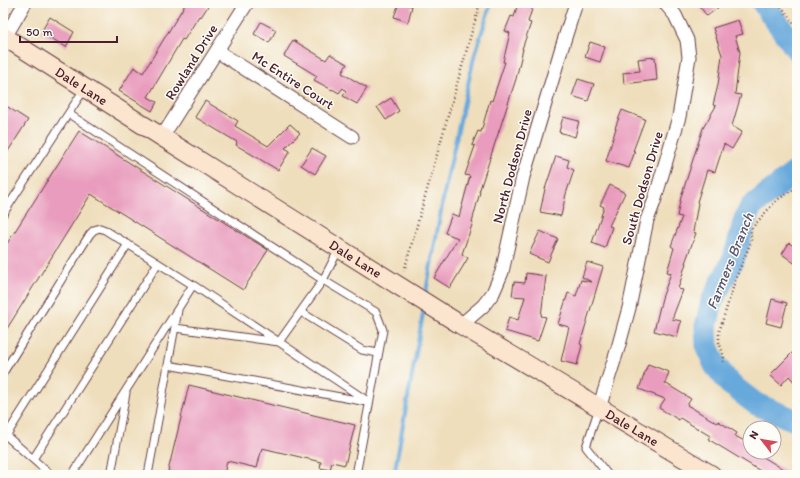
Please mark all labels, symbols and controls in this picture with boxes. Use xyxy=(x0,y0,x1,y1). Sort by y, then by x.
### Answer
scale bar xyxy=(20,18,117,44)
street label: Rowland Drive xyxy=(161,21,222,103)
text: 50 m xyxy=(26,25,52,39)
street label: Mc Entire Court xyxy=(248,48,337,113)
street label: Dale Lane xyxy=(52,63,111,109)
street label: North Dodson Drive xyxy=(489,107,536,225)
street label: South Dodson Drive xyxy=(618,129,667,247)
water label: Farmers Branch xyxy=(702,210,758,312)
street label: Dale Lane xyxy=(326,236,385,282)
street label: Dale Lane xyxy=(602,405,662,450)
north arrow xyxy=(742,420,782,460)
text: N xyxy=(746,429,761,442)

